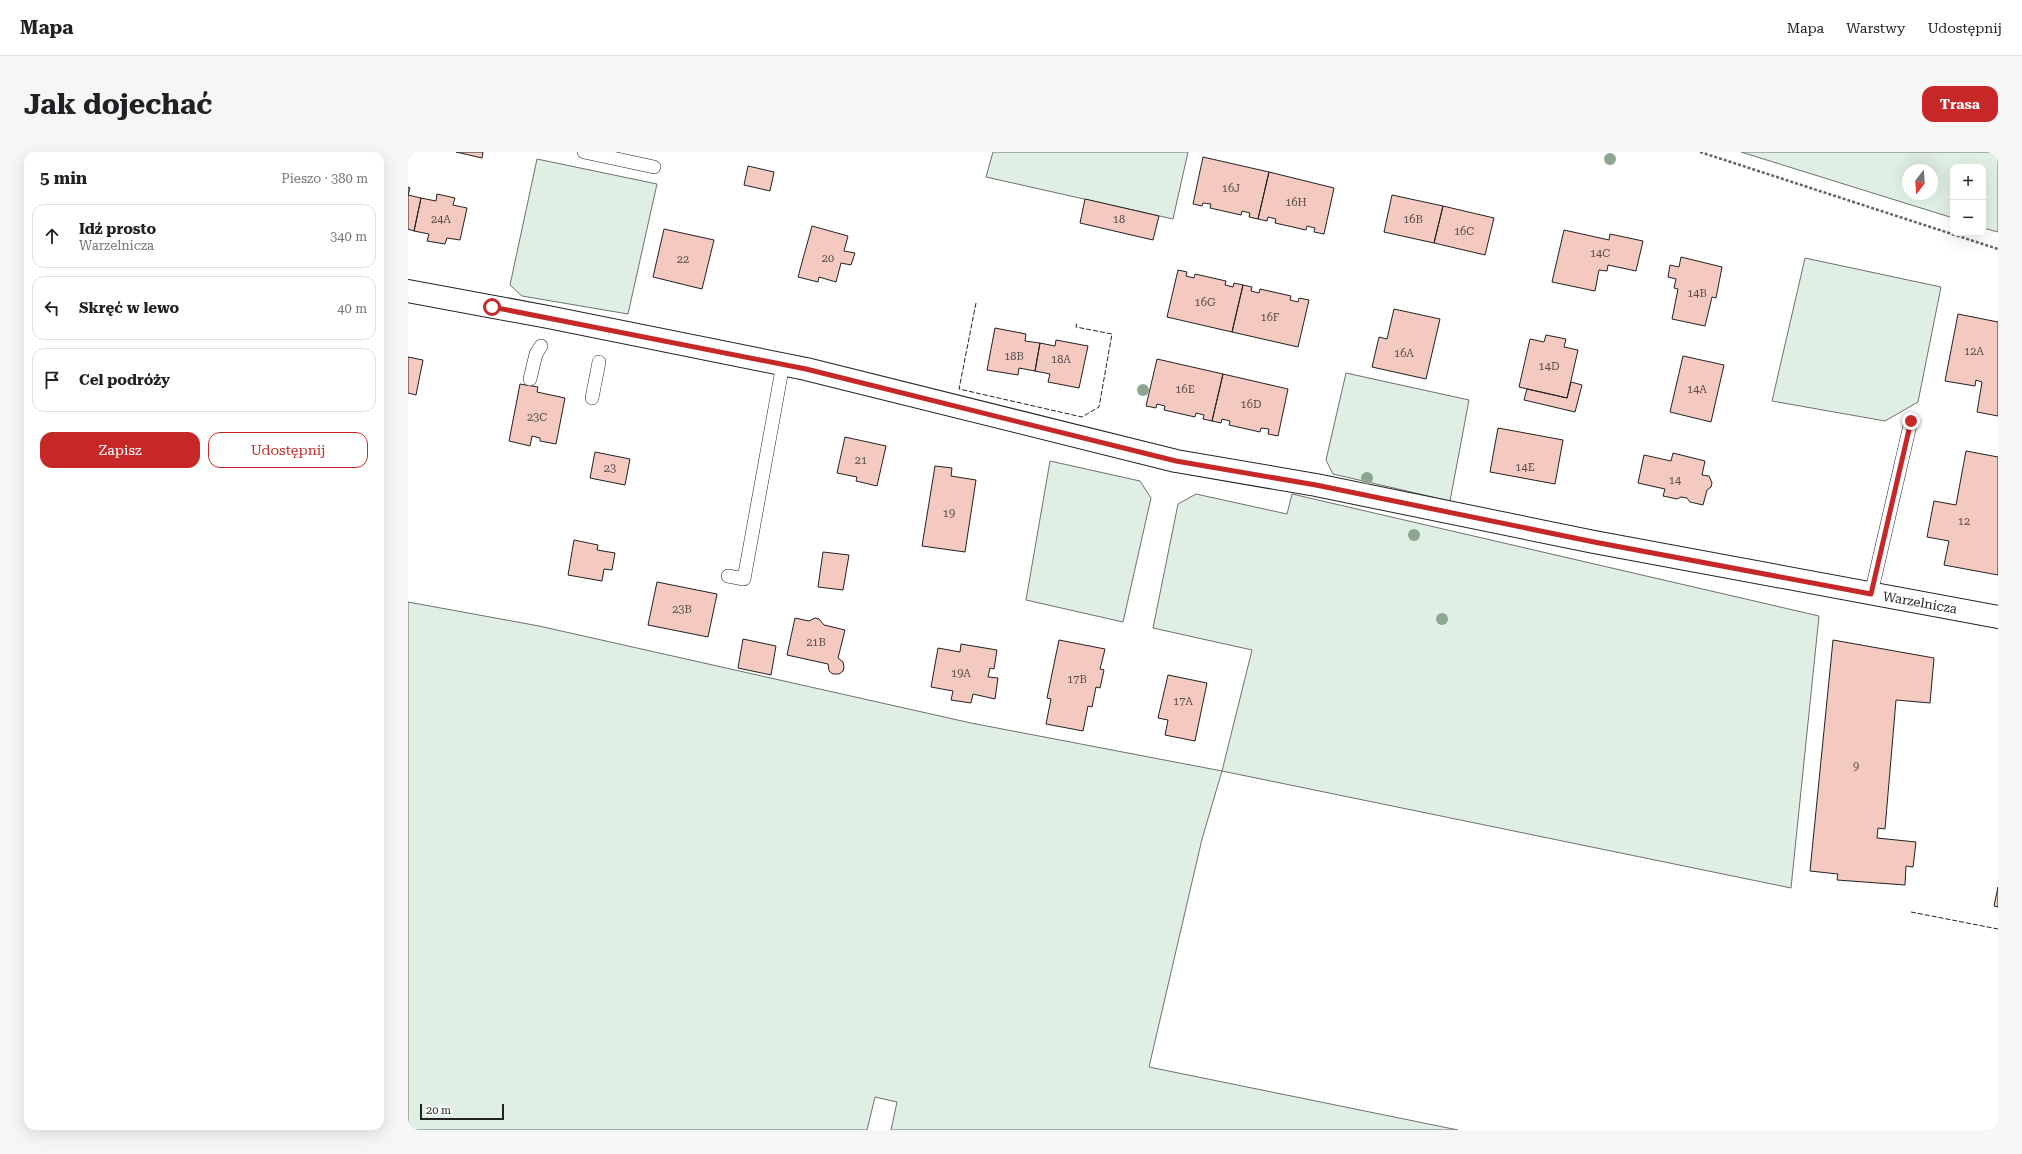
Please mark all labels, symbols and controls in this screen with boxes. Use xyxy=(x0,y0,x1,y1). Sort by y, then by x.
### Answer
text: Mapa xyxy=(20,16,73,39)
text: Mapa xyxy=(1787,20,1824,36)
text: Warstwy xyxy=(1846,20,1905,36)
text: Udostępnij xyxy=(1927,20,2002,36)
button: Trasa xyxy=(1922,86,1998,122)
text: Jak dojechać xyxy=(24,88,212,121)
north arrow xyxy=(1902,164,1938,200)
map controls xyxy=(1950,164,1986,236)
button: + xyxy=(1950,164,1986,200)
text: 5 min xyxy=(40,168,87,188)
text: Pieszo · 380 m xyxy=(281,171,368,186)
house number: 16J xyxy=(1222,182,1240,195)
house number: 16H xyxy=(1285,196,1307,209)
button: − xyxy=(1950,200,1986,236)
house number: 24A xyxy=(431,213,451,226)
house number: 18 xyxy=(1113,213,1125,226)
house number: 16B xyxy=(1403,213,1423,226)
text: Idź prosto xyxy=(79,220,156,238)
icon: ahead xyxy=(41,225,63,247)
house number: 16C xyxy=(1454,225,1474,238)
text: 340 m xyxy=(330,229,367,244)
text: Warzelnicza xyxy=(79,238,154,253)
house number: 14C xyxy=(1590,247,1610,260)
house number: 20 xyxy=(822,252,834,265)
house number: 22 xyxy=(677,253,689,266)
house number: 14B xyxy=(1687,287,1707,300)
house number: 16G xyxy=(1195,296,1216,309)
icon: left xyxy=(41,297,63,319)
route start xyxy=(483,298,501,316)
text: Skręć w lewo xyxy=(79,299,179,317)
text: 40 m xyxy=(337,301,367,316)
house number: 16F xyxy=(1261,311,1280,324)
house number: 12A xyxy=(1964,345,1984,358)
house number: 16A xyxy=(1394,347,1414,360)
house number: 18B xyxy=(1004,350,1024,363)
house number: 18A xyxy=(1051,353,1071,366)
house number: 14D xyxy=(1539,360,1559,373)
icon: arrive xyxy=(41,369,63,391)
text: Cel podróży xyxy=(79,371,170,389)
house number: 16E xyxy=(1175,383,1195,396)
house number: 14A xyxy=(1687,383,1707,396)
house number: 16D xyxy=(1241,398,1261,411)
house number: 23C xyxy=(527,411,547,424)
route end xyxy=(1902,412,1920,430)
button: Zapisz xyxy=(40,432,200,468)
button: Udostępnij xyxy=(208,432,368,468)
house number: 21 xyxy=(855,454,867,467)
house number: 14E xyxy=(1515,461,1535,474)
house number: 23 xyxy=(604,462,616,475)
house number: 14 xyxy=(1669,474,1682,487)
house number: 19 xyxy=(943,507,955,520)
house number: 12 xyxy=(1958,515,1970,528)
street label: Warzelnicza xyxy=(1882,589,1958,616)
house number: 23B xyxy=(672,603,692,616)
house number: 21B xyxy=(806,636,826,649)
house number: 19A xyxy=(951,667,971,680)
house number: 17B xyxy=(1067,673,1087,686)
house number: 17A xyxy=(1173,695,1193,708)
house number: 9 xyxy=(1853,760,1859,773)
scale bar xyxy=(420,1102,504,1121)
text: 20 m xyxy=(426,1104,451,1117)

